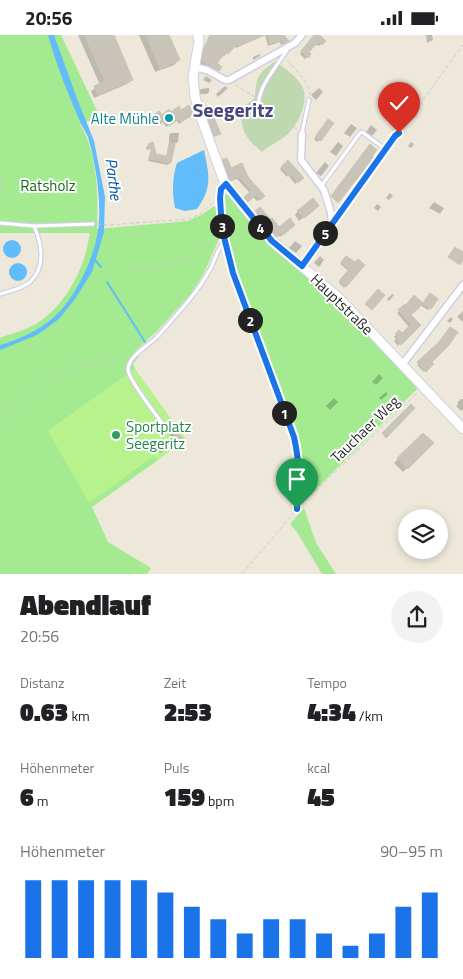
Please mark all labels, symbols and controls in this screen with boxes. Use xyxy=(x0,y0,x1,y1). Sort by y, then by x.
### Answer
text: 20:56 xyxy=(25,3,72,32)
pin xyxy=(378,82,420,133)
icon: check xyxy=(385,89,413,117)
district label: Seegeritz xyxy=(192,94,274,125)
place label: Alte Mühle xyxy=(91,107,159,130)
marker: Alte Mühle xyxy=(163,112,175,124)
water label: Parthe xyxy=(100,157,129,203)
park label: Ratsholz xyxy=(20,174,76,197)
pin: 3 xyxy=(210,213,234,239)
pin: 4 xyxy=(248,215,272,239)
text: 3 xyxy=(219,216,226,237)
text: 4 xyxy=(257,217,264,238)
pin: 5 xyxy=(312,221,338,245)
text: 5 xyxy=(322,223,329,244)
street label: Hauptstraße xyxy=(305,268,379,340)
pin: 2 xyxy=(238,307,262,333)
text: 2 xyxy=(247,310,254,331)
street label: Tauchaer Weg xyxy=(325,390,405,468)
pin: 1 xyxy=(272,401,296,425)
text: 1 xyxy=(281,403,288,424)
place label: Sportplatz Seegeritz xyxy=(126,415,192,455)
marker: Sportplatz Seegeritz xyxy=(110,429,122,441)
pin xyxy=(276,458,318,509)
icon: arrive xyxy=(283,465,311,493)
map controls xyxy=(398,509,448,559)
button: layers xyxy=(398,509,448,559)
text: Abendlauf xyxy=(20,583,151,626)
button: share xyxy=(391,591,443,643)
text: 20:56 xyxy=(20,624,59,648)
text: Distanz xyxy=(20,672,64,693)
text: Zeit xyxy=(164,672,186,693)
text: Tempo xyxy=(307,672,347,693)
text: 0.63 xyxy=(20,693,68,731)
text: 2:53 xyxy=(164,693,212,731)
text: 4:34 xyxy=(307,693,356,731)
text: km xyxy=(68,705,90,726)
text: /km xyxy=(356,705,383,726)
text: Höhenmeter xyxy=(20,757,94,778)
text: Puls xyxy=(164,757,189,778)
text: kcal xyxy=(307,757,330,778)
text: 6 xyxy=(20,778,34,816)
text: 159 xyxy=(164,778,205,816)
text: 45 xyxy=(307,778,335,816)
text: m xyxy=(34,790,49,811)
text: bpm xyxy=(205,790,234,811)
text: Höhenmeter xyxy=(20,839,105,863)
text: 90–95 m xyxy=(380,839,443,863)

